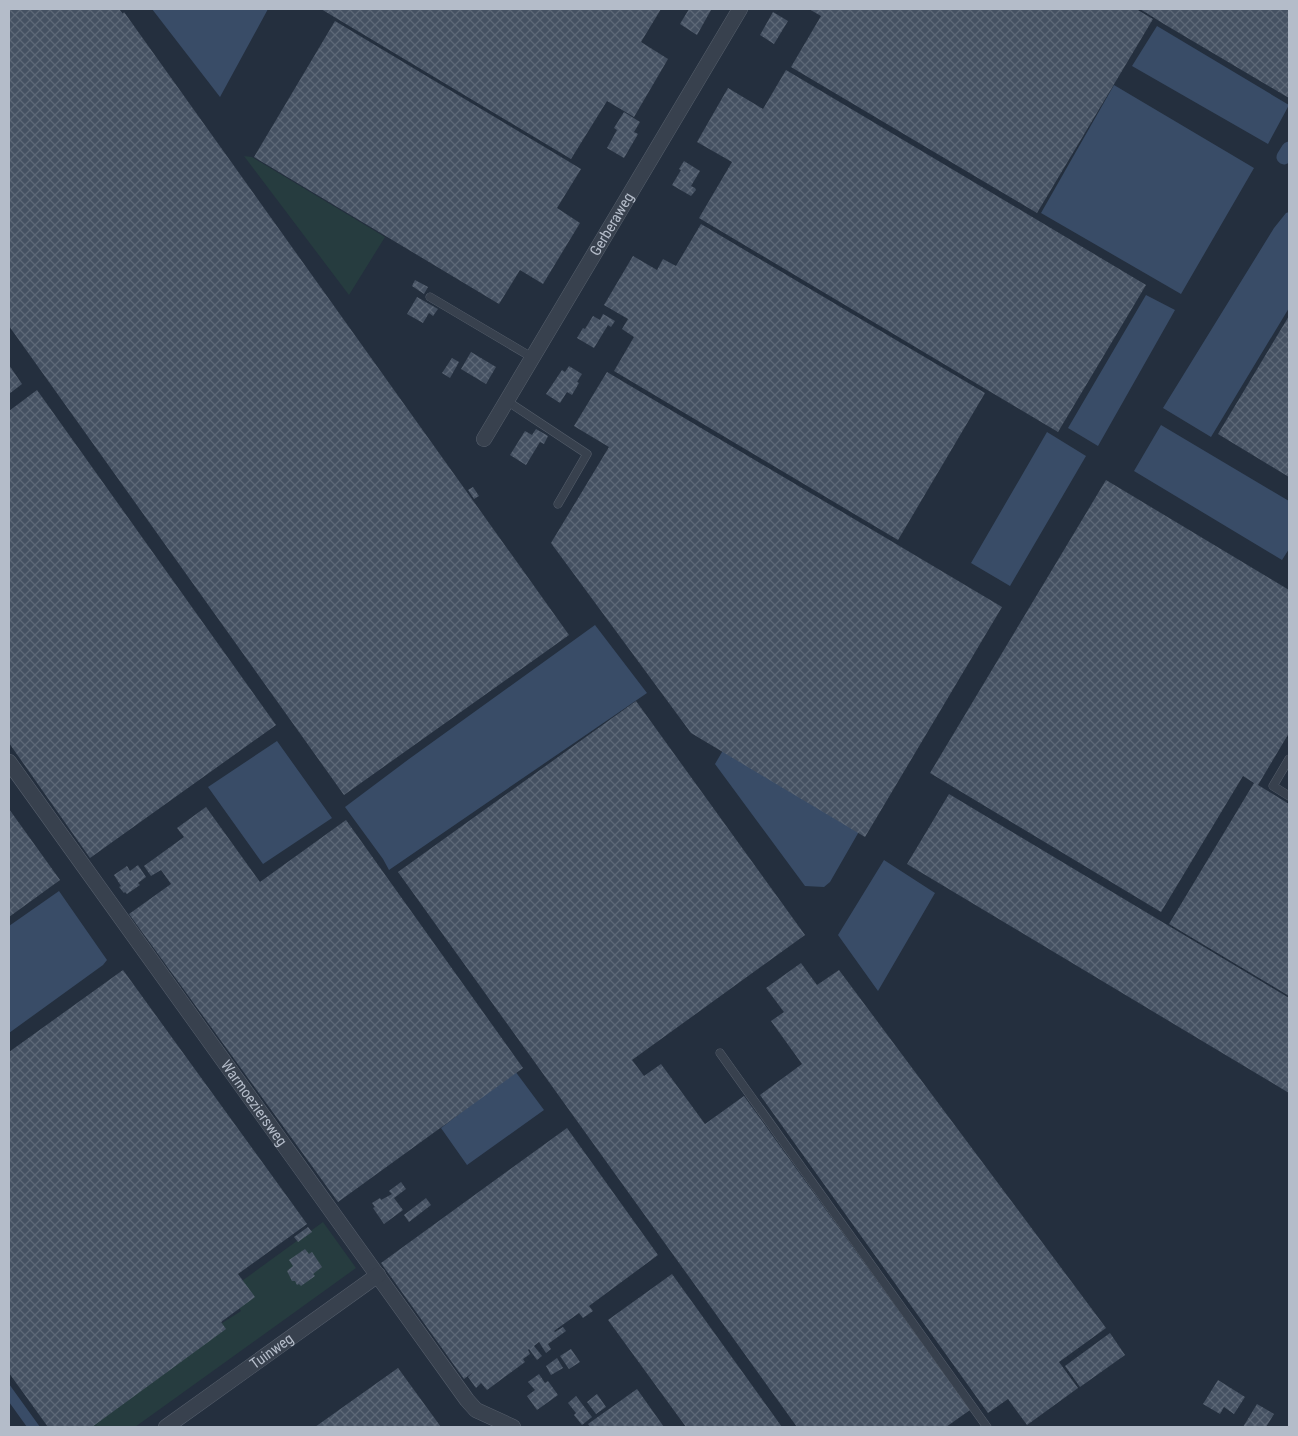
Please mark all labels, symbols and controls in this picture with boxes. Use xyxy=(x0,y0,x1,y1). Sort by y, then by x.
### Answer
street label: Gerberaweg xyxy=(586,189,638,259)
street label: Warmoeziersweg xyxy=(217,1057,291,1150)
street label: Tuinweg xyxy=(246,1330,297,1373)

